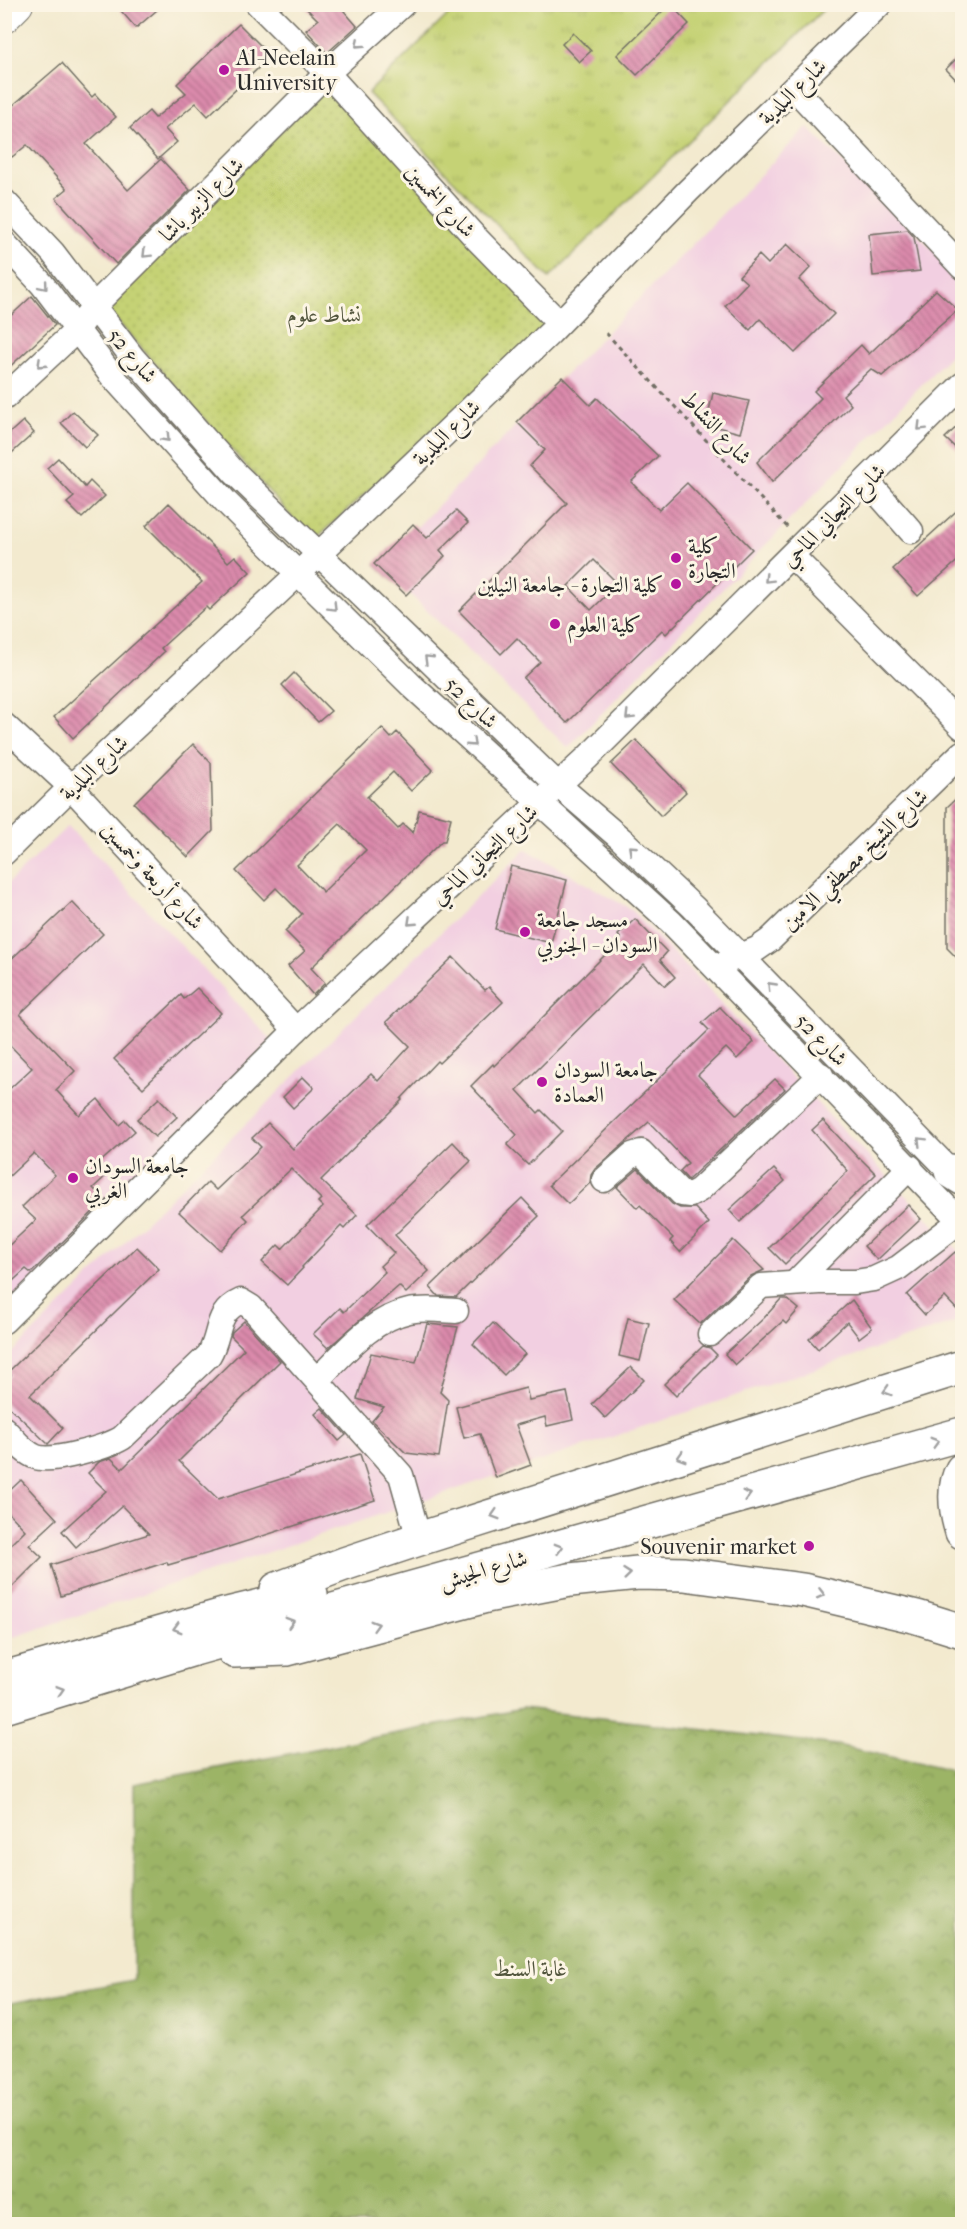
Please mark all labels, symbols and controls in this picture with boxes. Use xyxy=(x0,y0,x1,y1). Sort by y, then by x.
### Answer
one-way arrow xyxy=(356,37,366,48)
place label: Al-Neelain University xyxy=(235,45,338,96)
street label: شارع البلدية xyxy=(753,53,836,134)
marker: Al-Neelain University xyxy=(217,63,231,77)
street label: شارع الزبير باشا xyxy=(154,152,253,251)
street label: شارع الخمسين xyxy=(396,158,481,246)
one-way arrow xyxy=(142,247,153,258)
one-way arrow xyxy=(36,280,47,291)
park label: نشاط علوم xyxy=(287,302,361,334)
street label: شارع 52 xyxy=(98,323,163,392)
one-way arrow xyxy=(37,357,48,368)
street label: شارع النشاط xyxy=(672,385,757,474)
street label: شارع البلدية xyxy=(407,394,490,475)
one-way arrow xyxy=(918,419,929,430)
one-way arrow xyxy=(159,431,170,442)
street label: شارع التجاني الماحي xyxy=(776,458,895,577)
place label: كلية التجارة xyxy=(688,533,736,584)
marker: كلية التجارة xyxy=(669,551,683,565)
place label: كلية التجارة - جامعة النيلين xyxy=(477,572,664,598)
one-way arrow xyxy=(765,572,776,583)
marker: كلية التجارة - جامعة النيلين xyxy=(669,577,683,591)
one-way arrow xyxy=(325,599,336,610)
place label: كلية العلوم xyxy=(567,612,642,644)
marker: كلية العلوم xyxy=(548,617,562,631)
one-way arrow xyxy=(425,655,435,666)
street label: شارع 52 xyxy=(436,671,503,738)
one-way arrow xyxy=(626,709,636,720)
street label: شارع البلدية xyxy=(54,729,137,810)
one-way arrow xyxy=(466,736,476,747)
street label: شارع الشيخ مصطفي الامين xyxy=(776,783,940,943)
street label: شارع التجاني الماحي xyxy=(426,799,547,914)
street label: شارع أربعة وخمسين xyxy=(92,814,211,938)
one-way arrow xyxy=(628,846,639,857)
place label: مسجد جامعة السودان - الجنوبي xyxy=(537,907,658,963)
one-way arrow xyxy=(408,915,418,926)
marker: مسجد جامعة السودان - الجنوبي xyxy=(518,925,532,939)
one-way arrow xyxy=(767,983,778,993)
street label: شارع 52 xyxy=(786,1008,853,1075)
place label: جامعة السودان العمادة xyxy=(554,1057,658,1108)
marker: جامعة السودان العمادة xyxy=(535,1075,549,1089)
one-way arrow xyxy=(918,1137,928,1148)
place label: جامعة السودان الغربي xyxy=(85,1153,189,1209)
marker: جامعة السودان الغربي xyxy=(66,1171,80,1185)
one-way arrow xyxy=(882,1384,893,1396)
one-way arrow xyxy=(929,1437,940,1449)
one-way arrow xyxy=(676,1450,687,1462)
one-way arrow xyxy=(741,1490,752,1502)
one-way arrow xyxy=(490,1508,501,1520)
place label: Souvenir market xyxy=(640,1534,797,1560)
marker: Souvenir market xyxy=(802,1539,816,1553)
one-way arrow xyxy=(554,1542,564,1555)
street label: شارع الجيش xyxy=(436,1545,532,1600)
one-way arrow xyxy=(623,1568,632,1581)
one-way arrow xyxy=(815,1587,825,1600)
one-way arrow xyxy=(285,1617,295,1629)
one-way arrow xyxy=(370,1619,380,1632)
one-way arrow xyxy=(173,1621,183,1633)
one-way arrow xyxy=(54,1685,65,1697)
park label: غابة السنط xyxy=(493,1956,567,1982)

